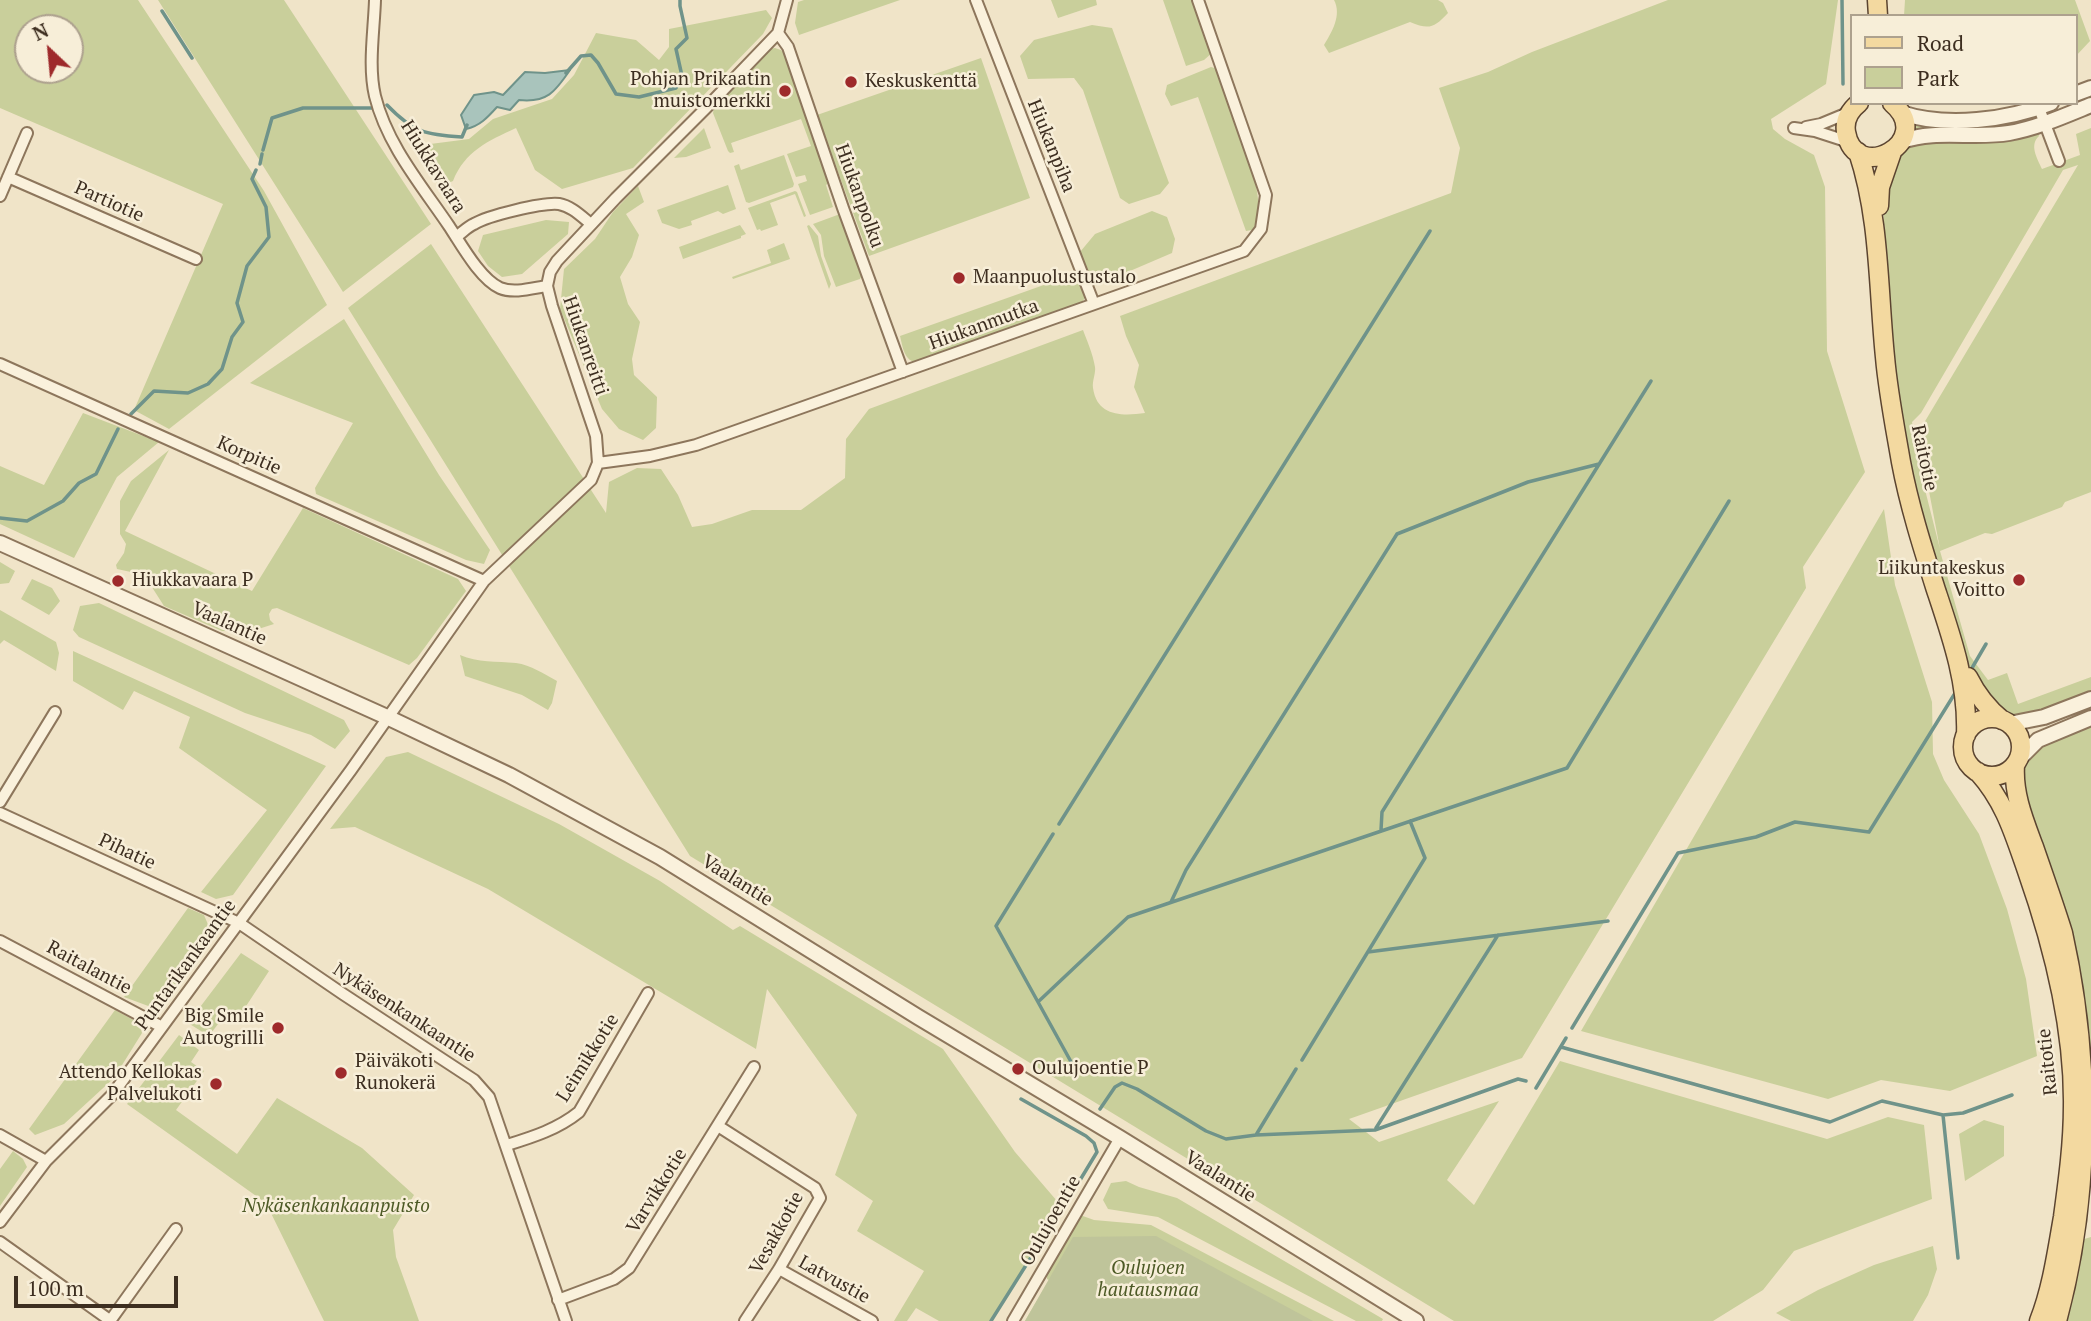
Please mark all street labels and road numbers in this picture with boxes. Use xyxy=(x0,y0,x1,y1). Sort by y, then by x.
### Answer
street label: Hiukanpiha xyxy=(1022,96,1080,196)
street label: Hiukkavaara xyxy=(395,116,471,218)
street label: Hiukanpolku xyxy=(830,141,888,251)
street label: Partiotie xyxy=(71,177,147,227)
street label: Hiukanreitti xyxy=(557,293,613,399)
street label: Hiukanmutka xyxy=(926,295,1042,355)
street label: Raitotie xyxy=(1906,423,1942,493)
street label: Korpitie xyxy=(213,432,285,480)
street label: Vaalantie xyxy=(188,597,270,651)
street label: Pihatie xyxy=(95,829,159,875)
street label: Vaalantie xyxy=(697,850,777,912)
street label: Puntarikankaantie xyxy=(131,895,241,1035)
street label: Raitalantie xyxy=(43,936,135,1000)
street label: Nykäsenkankaantie xyxy=(328,958,480,1068)
street label: Leimikkotie xyxy=(552,1010,624,1106)
street label: Raitotie xyxy=(2033,1027,2063,1097)
street label: Varvikkotie xyxy=(622,1144,692,1238)
street label: Vaalantie xyxy=(1180,1146,1260,1208)
street label: Oulujoentie xyxy=(1016,1172,1086,1270)
street label: Vesakkotie xyxy=(745,1188,809,1278)
street label: Latvustie xyxy=(794,1251,874,1309)

